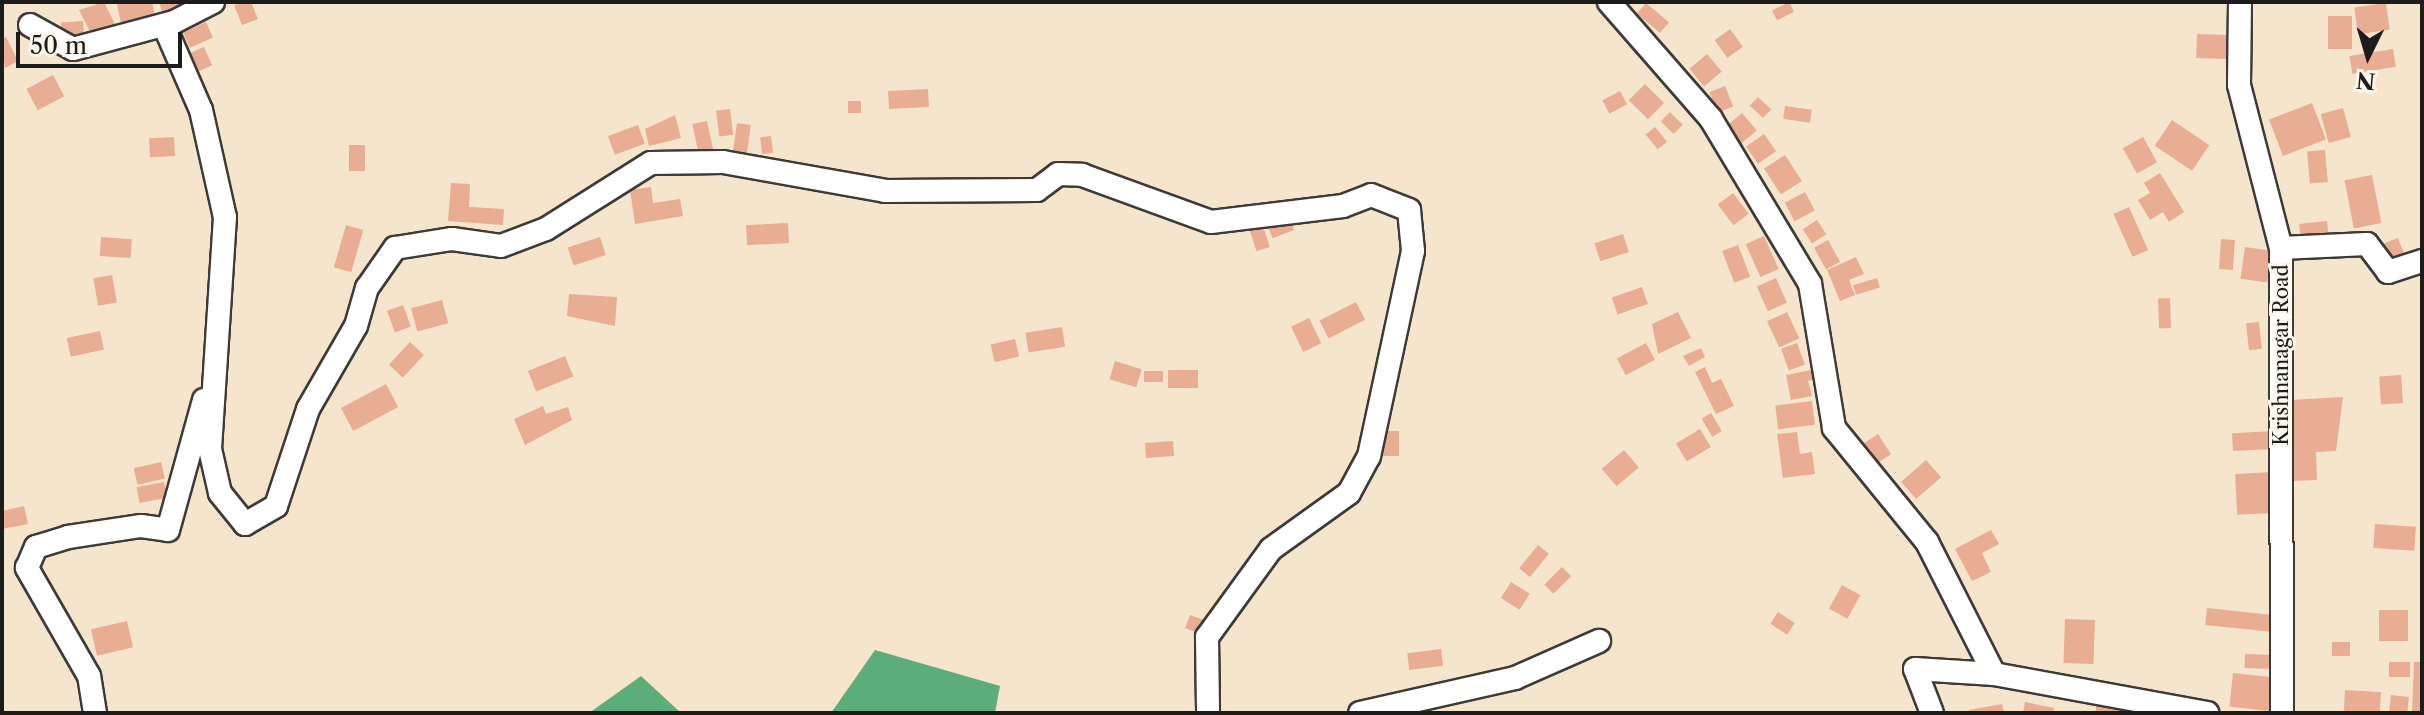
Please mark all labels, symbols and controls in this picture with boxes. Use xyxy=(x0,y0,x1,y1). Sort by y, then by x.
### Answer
scale bar xyxy=(20,16,186,66)
north arrow xyxy=(2328,16,2408,96)
text: 50 m xyxy=(30,31,87,60)
text: N xyxy=(2355,66,2377,95)
street label: Krishnanagar Road xyxy=(2269,264,2293,446)

